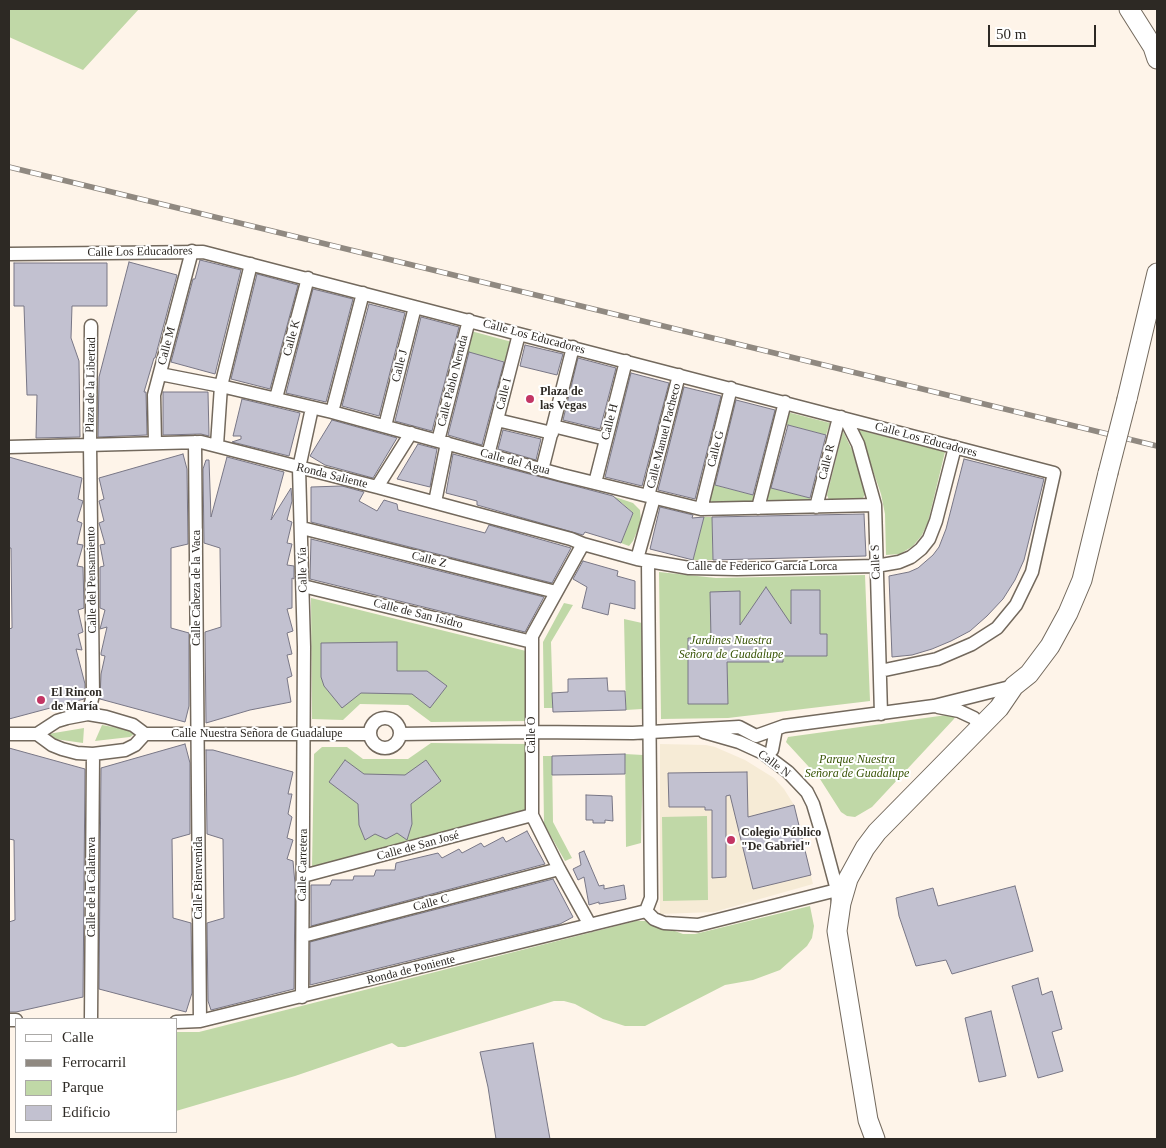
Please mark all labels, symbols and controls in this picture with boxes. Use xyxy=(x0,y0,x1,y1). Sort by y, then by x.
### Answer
scale bar xyxy=(991,15,1098,47)
text: 50 m xyxy=(996,26,1026,42)
street label: Calle Los Educadores xyxy=(87,244,193,260)
street label: Calle Los Educadores xyxy=(481,316,587,358)
street label: Calle K xyxy=(280,318,304,358)
street label: Calle M xyxy=(155,325,179,367)
street label: Calle Pablo Neruda xyxy=(435,334,471,428)
street label: Plaza de la Libertad xyxy=(83,337,99,433)
street label: Calle J xyxy=(389,348,411,384)
street label: Calle I xyxy=(493,377,515,411)
street label: Calle Manuel Pacheco xyxy=(644,382,684,490)
place label: Plaza de las Vegas xyxy=(540,385,587,413)
marker: Plaza de las Vegas xyxy=(524,393,536,405)
street label: Calle H xyxy=(599,402,621,442)
street label: Calle Los Educadores xyxy=(873,419,979,461)
street label: Calle G xyxy=(705,429,727,469)
street label: Calle R xyxy=(816,443,838,481)
street label: Calle del Agua xyxy=(478,446,552,478)
street label: Ronda Saliente xyxy=(295,460,369,492)
street label: Calle del Pensamiento xyxy=(84,526,100,634)
street label: Calle Cabeza de la Vaca xyxy=(190,530,204,646)
street label: Calle S xyxy=(868,544,884,580)
street label: Calle Vía xyxy=(295,547,311,593)
street label: Calle Z xyxy=(410,549,448,571)
street label: Calle de Federico García Lorca xyxy=(687,560,837,574)
street label: Calle de San Isidro xyxy=(372,596,464,632)
park label: Jardines Nuestra Señora de Guadalupe xyxy=(679,634,783,662)
place label: El Rincon de María xyxy=(51,686,102,714)
marker: El Rincon de María xyxy=(35,694,47,706)
street label: Calle O xyxy=(525,717,539,753)
street label: Calle Nuestra Señora de Guadalupe xyxy=(171,727,343,741)
street label: Calle N xyxy=(755,747,793,781)
park label: Parque Nuestra Señora de Guadalupe xyxy=(805,753,909,781)
place label: Colegio Público "De Gabriel" xyxy=(741,826,821,854)
street label: Calle Carretera xyxy=(295,828,311,902)
street label: Calle de San José xyxy=(375,828,461,864)
marker: Colegio Público "De Gabriel" xyxy=(725,834,737,846)
street label: Calle de la Calatrava xyxy=(85,837,99,937)
street label: Calle Bienvenida xyxy=(192,837,206,919)
street label: Calle C xyxy=(412,891,450,915)
street label: Ronda de Poniente xyxy=(365,952,457,988)
legend xyxy=(15,1018,178,1133)
text: Calle xyxy=(62,1029,94,1045)
text: Ferrocarril xyxy=(62,1054,126,1070)
text: Parque xyxy=(62,1079,104,1095)
text: Edificio xyxy=(62,1104,110,1120)

